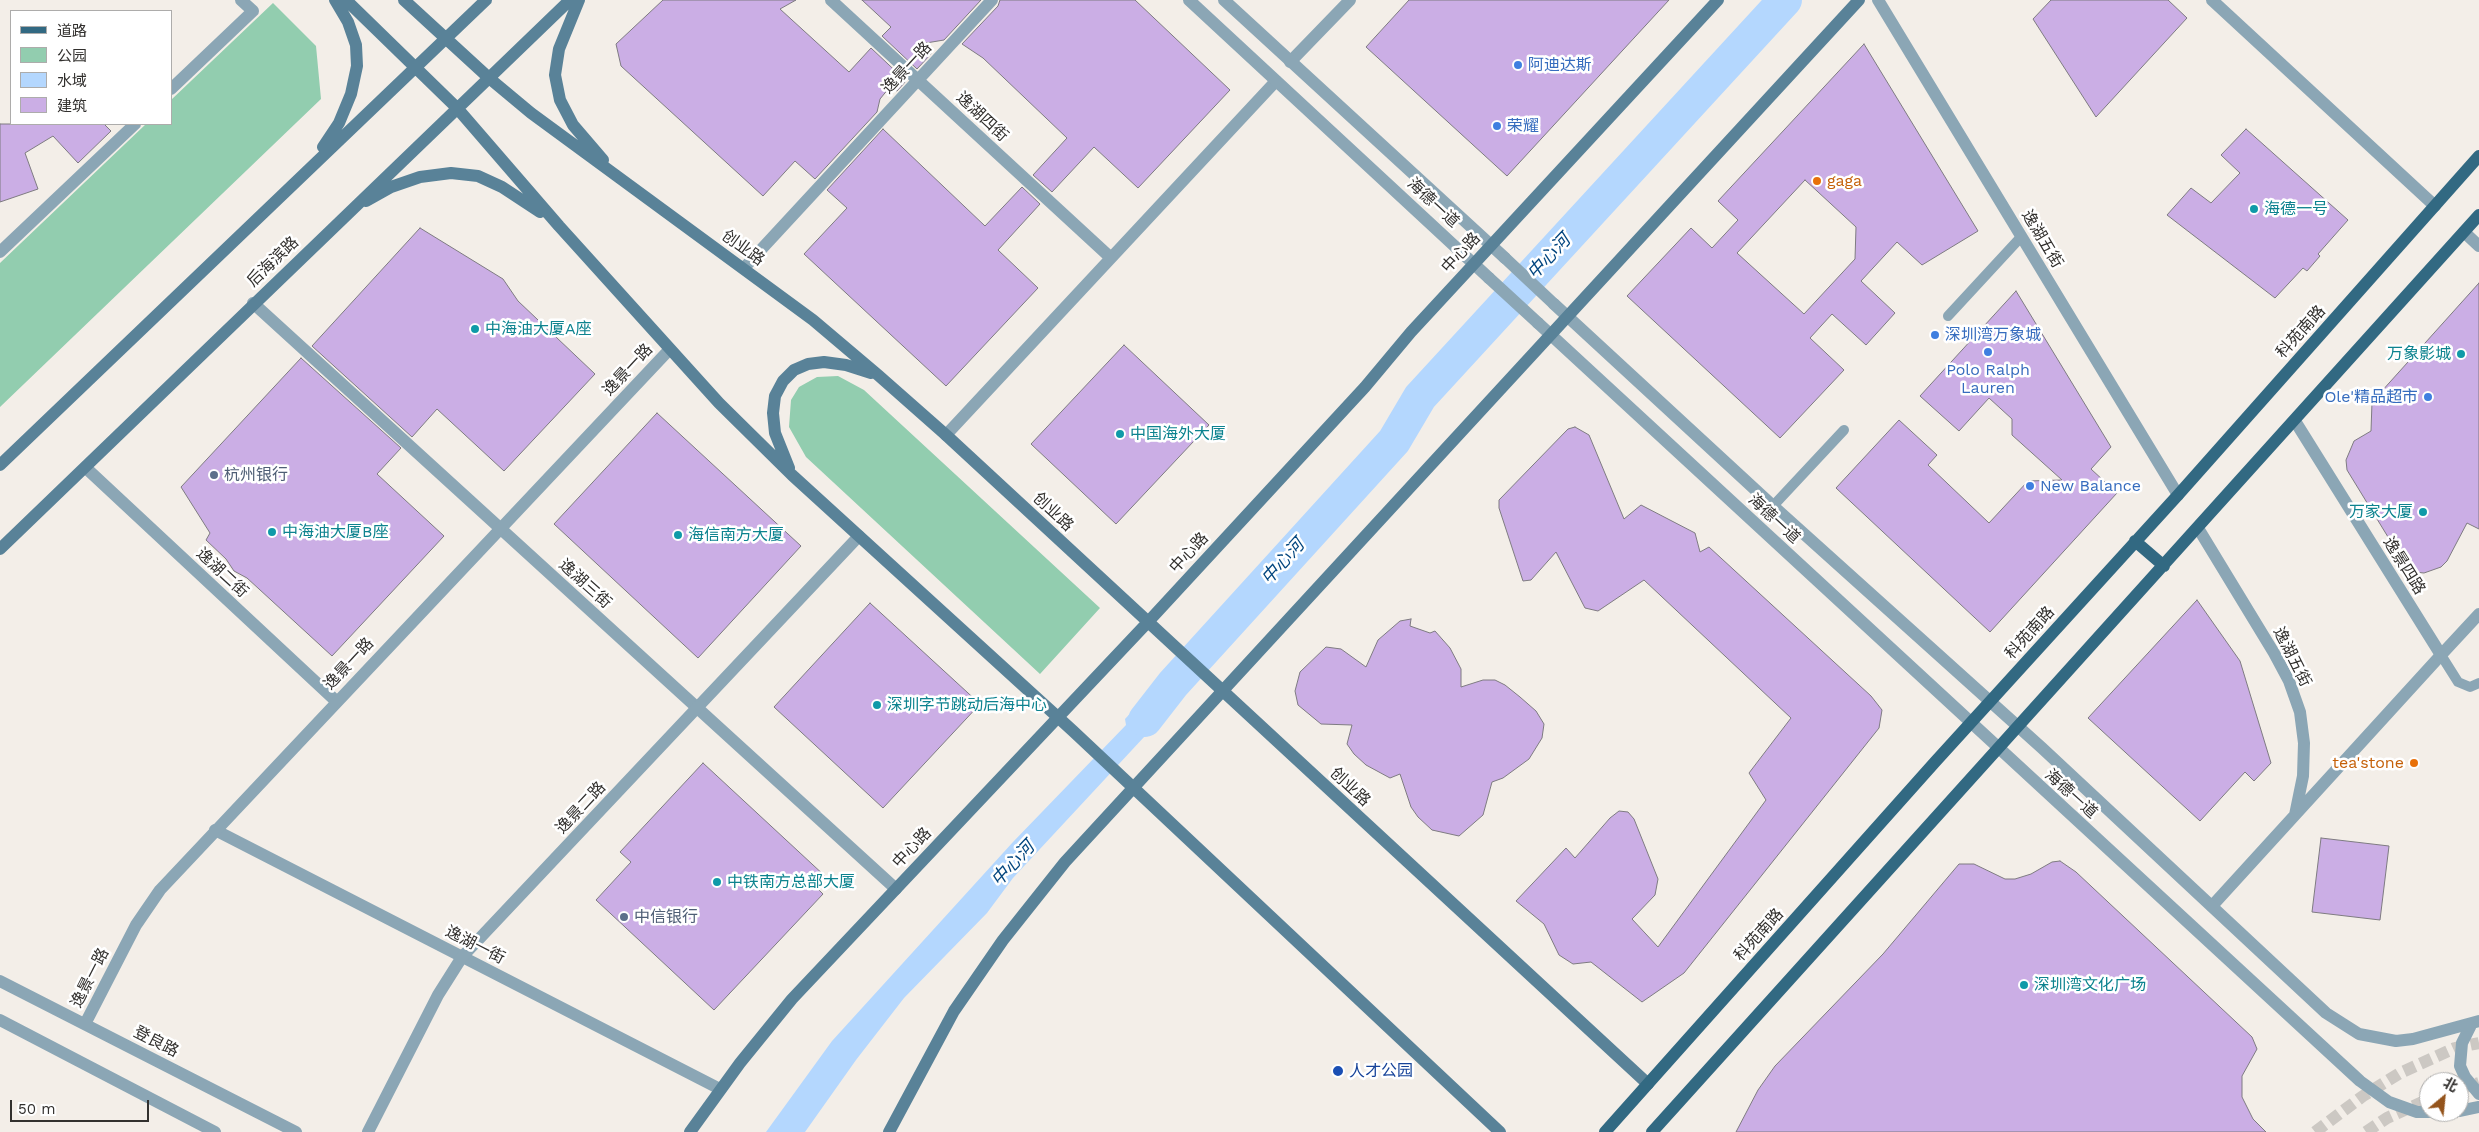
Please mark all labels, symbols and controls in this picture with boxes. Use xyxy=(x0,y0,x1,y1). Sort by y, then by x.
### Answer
legend xyxy=(10,10,172,125)
text: 道路 xyxy=(57,22,87,40)
street label: 逸景一路 xyxy=(878,38,936,98)
text: 公园 xyxy=(57,47,87,65)
place label: 阿迪达斯 xyxy=(1528,55,1592,75)
marker: 阿迪达斯 xyxy=(1512,59,1524,71)
text: 水域 xyxy=(57,72,87,90)
street label: 逸湖四街 xyxy=(952,88,1012,146)
text: 建筑 xyxy=(57,97,87,115)
place label: 荣耀 xyxy=(1507,116,1539,136)
marker: 荣耀 xyxy=(1491,120,1503,132)
place label: gaga xyxy=(1827,171,1862,191)
street label: 海德一道 xyxy=(1403,174,1463,232)
marker: gaga xyxy=(1811,175,1823,187)
place label: 海德一号 xyxy=(2264,199,2328,219)
marker: 海德一号 xyxy=(2248,203,2260,215)
street label: 逸湖五街 xyxy=(2017,207,2067,271)
street label: 创业路 xyxy=(718,226,768,270)
street label: 中心路 xyxy=(1438,229,1484,277)
water label: 中心河 xyxy=(1523,230,1575,284)
street label: 后海滨路 xyxy=(243,233,303,291)
street label: 科苑南路 xyxy=(2272,302,2330,362)
place label: 中海油大厦A座 xyxy=(485,319,592,339)
marker: 中海油大厦A座 xyxy=(469,323,481,335)
place label: 深圳湾万象城 xyxy=(1945,325,2041,345)
marker: 深圳湾万象城 xyxy=(1929,329,1941,341)
street label: 逸景一路 xyxy=(599,340,657,400)
place label: 万象影城 xyxy=(2387,344,2451,364)
marker: Polo Ralph Lauren xyxy=(1982,346,1994,358)
marker: 万象影城 xyxy=(2455,348,2467,360)
place label: Polo Ralph Lauren xyxy=(1946,360,2030,398)
place label: Ole'精品超市 xyxy=(2324,387,2418,407)
marker: Ole'精品超市 xyxy=(2422,391,2434,403)
place label: 中国海外大厦 xyxy=(1130,424,1226,444)
marker: 中国海外大厦 xyxy=(1114,428,1126,440)
place label: 杭州银行 xyxy=(224,465,288,485)
marker: 杭州银行 xyxy=(208,469,220,481)
place label: New Balance xyxy=(2040,476,2141,496)
marker: New Balance xyxy=(2024,480,2036,492)
street label: 创业路 xyxy=(1029,489,1077,535)
street label: 海德一道 xyxy=(1744,490,1804,548)
place label: 万家大厦 xyxy=(2349,502,2413,522)
marker: 万家大厦 xyxy=(2417,506,2429,518)
place label: 中海油大厦B座 xyxy=(282,522,388,542)
place label: 海信南方大厦 xyxy=(688,525,784,545)
marker: 中海油大厦B座 xyxy=(266,526,278,538)
marker: 海信南方大厦 xyxy=(672,529,684,541)
street label: 中心路 xyxy=(1166,529,1212,577)
street label: 逸景四路 xyxy=(2379,534,2429,598)
water label: 中心河 xyxy=(1257,535,1309,589)
street label: 逸湖二街 xyxy=(192,544,252,602)
street label: 逸湖三街 xyxy=(555,555,615,613)
street label: 科苑南路 xyxy=(2001,603,2059,663)
street label: 逸湖五街 xyxy=(2269,624,2315,690)
street label: 逸景一路 xyxy=(320,634,378,694)
place label: 深圳字节跳动后海中心 xyxy=(887,695,1047,715)
marker: 深圳字节跳动后海中心 xyxy=(871,699,883,711)
place label: tea'stone xyxy=(2332,753,2404,773)
marker: tea'stone xyxy=(2408,757,2420,769)
street label: 创业路 xyxy=(1326,764,1374,810)
street label: 海德一道 xyxy=(2041,765,2101,823)
street label: 逸景二路 xyxy=(552,778,610,838)
street label: 中心路 xyxy=(889,824,935,872)
water label: 中心河 xyxy=(987,837,1039,891)
place label: 中铁南方总部大厦 xyxy=(727,872,855,892)
marker: 中铁南方总部大厦 xyxy=(711,876,723,888)
street label: 科苑南路 xyxy=(1730,905,1788,965)
place label: 中信银行 xyxy=(634,907,698,927)
marker: 中信银行 xyxy=(618,911,630,923)
street label: 逸湖一街 xyxy=(442,922,508,968)
street label: 逸景一路 xyxy=(67,945,113,1011)
place label: 深圳湾文化广场 xyxy=(2034,975,2146,995)
marker: 深圳湾文化广场 xyxy=(2018,979,2030,991)
street label: 登良路 xyxy=(130,1023,182,1061)
place label: 人才公园 xyxy=(1349,1061,1413,1081)
marker: 人才公园 xyxy=(1331,1064,1345,1078)
north arrow xyxy=(2419,1072,2469,1122)
text: 北 xyxy=(2441,1074,2461,1095)
scale bar xyxy=(12,1090,151,1122)
text: 50 m xyxy=(18,1100,55,1118)

